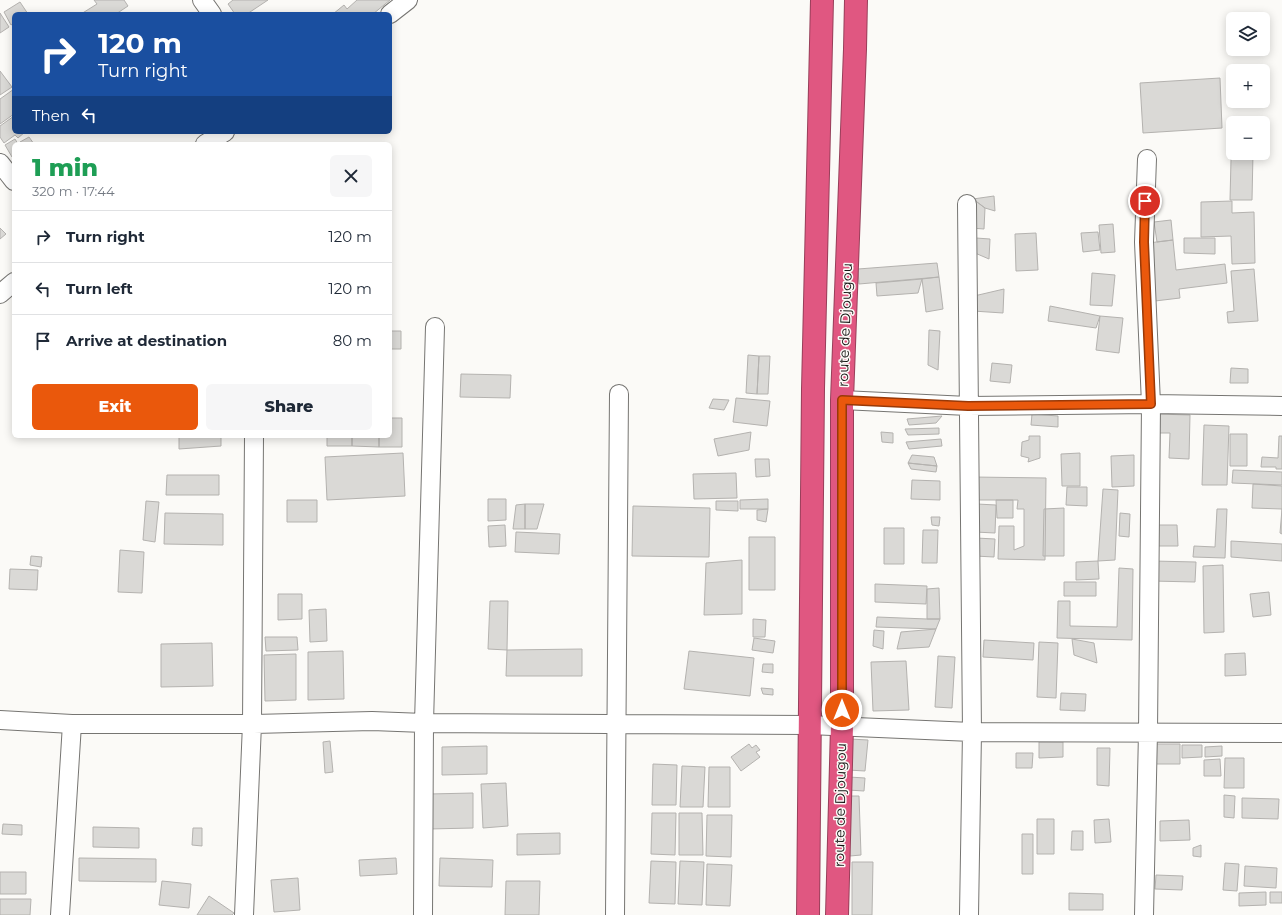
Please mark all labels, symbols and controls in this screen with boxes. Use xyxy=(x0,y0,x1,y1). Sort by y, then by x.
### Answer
map controls xyxy=(1226,12,1270,160)
button: layers xyxy=(1226,12,1270,56)
text: 120 m xyxy=(98,26,182,60)
icon: right xyxy=(32,28,84,80)
text: Turn right xyxy=(98,60,188,82)
button: + xyxy=(1226,64,1270,108)
icon: left xyxy=(78,104,100,126)
text: Then xyxy=(32,106,70,125)
button: − xyxy=(1226,116,1270,160)
text: 1 min xyxy=(32,153,98,182)
button: close xyxy=(330,155,372,197)
text: 320 m · 17:44 xyxy=(32,183,115,199)
pin xyxy=(1128,184,1162,218)
icon: arrive xyxy=(1134,190,1156,212)
icon: right xyxy=(32,226,54,248)
text: Turn right xyxy=(66,227,145,246)
text: 120 m xyxy=(328,227,372,246)
street label: route de Djougou xyxy=(834,263,856,387)
icon: left xyxy=(32,278,54,300)
text: Turn left xyxy=(66,279,133,298)
text: 120 m xyxy=(328,279,372,298)
icon: arrive xyxy=(32,330,54,352)
text: Arrive at destination xyxy=(66,331,227,350)
text: 80 m xyxy=(333,331,372,350)
button: Exit xyxy=(32,384,198,430)
button: Share xyxy=(206,384,372,430)
position arrow xyxy=(821,689,863,731)
street label: route de Djougou xyxy=(830,743,850,867)

